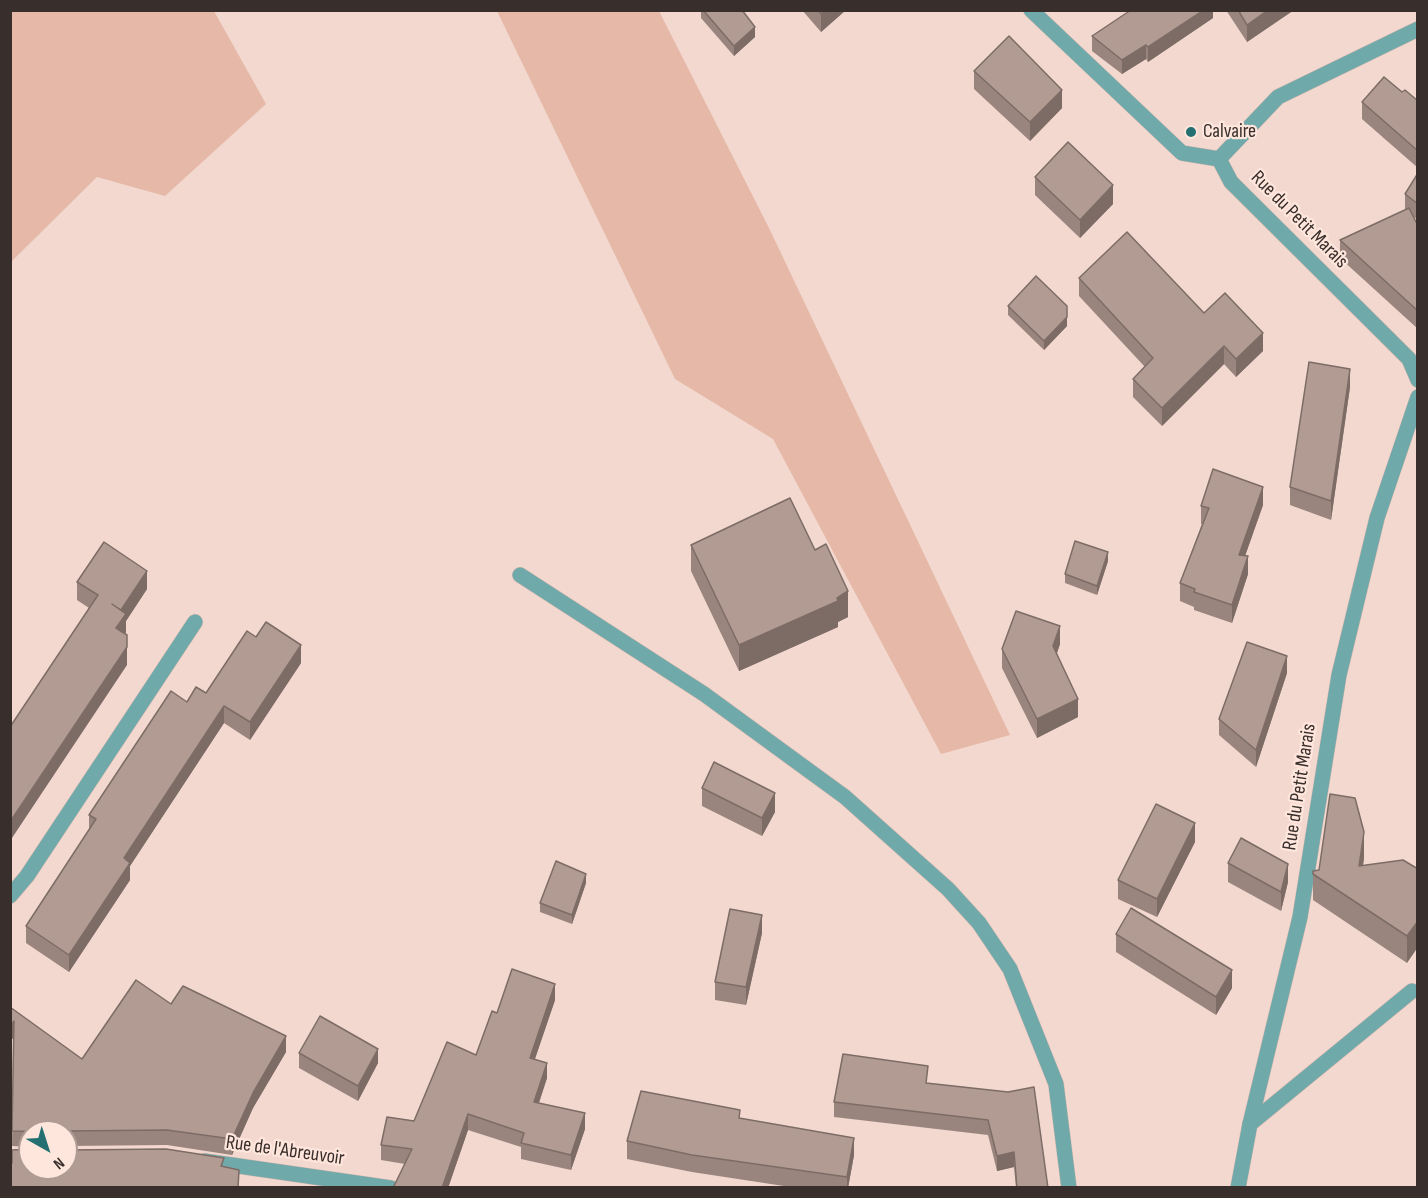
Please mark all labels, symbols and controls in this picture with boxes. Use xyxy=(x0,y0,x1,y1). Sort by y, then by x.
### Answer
place label: Calvaire xyxy=(1203,120,1256,144)
marker: Calvaire xyxy=(1184,125,1198,139)
street label: Rue du Petit Marais xyxy=(1245,166,1353,274)
street label: Rue du Petit Marais xyxy=(1278,722,1322,852)
north arrow xyxy=(18,1120,78,1180)
street label: Rue de l'Abreuvoir xyxy=(224,1131,346,1171)
text: N xyxy=(49,1153,68,1173)

